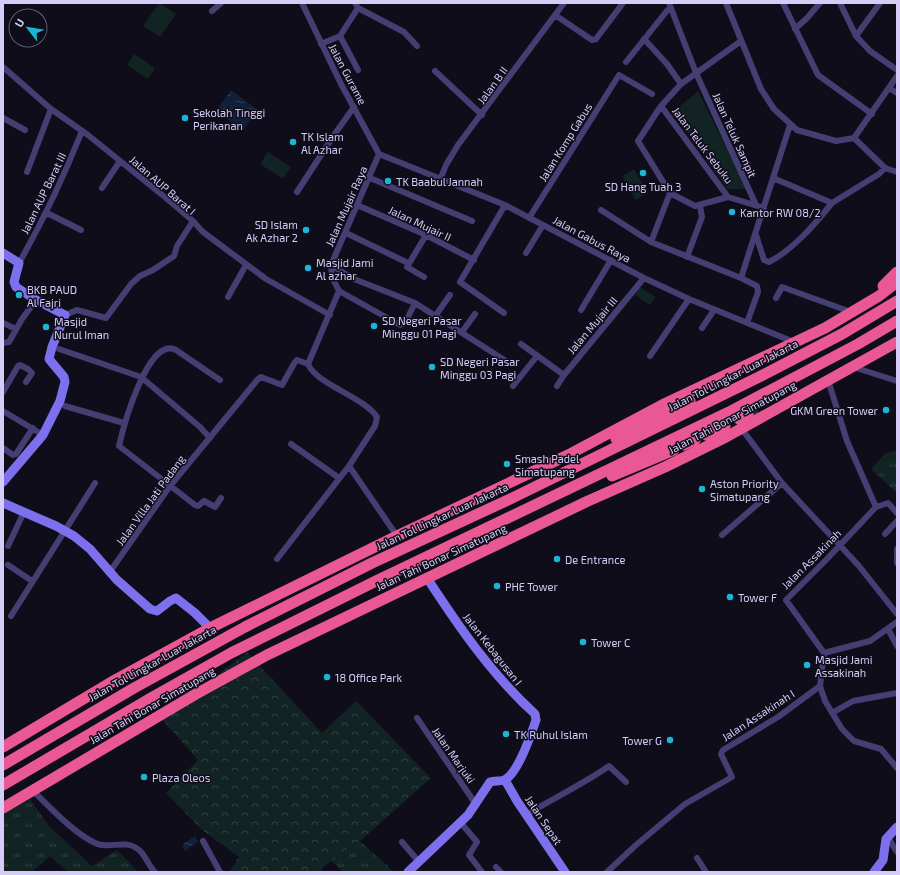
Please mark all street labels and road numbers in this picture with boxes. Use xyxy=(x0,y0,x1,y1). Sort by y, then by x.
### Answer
street label: Jalan Gurame xyxy=(327,41,370,107)
street label: Jalan B II xyxy=(474,64,510,106)
street label: Jalan Teluk Sampit xyxy=(710,91,760,179)
street label: Jalan Komp Gabus xyxy=(536,100,595,184)
street label: Jalan Teluk Sebuku xyxy=(670,104,736,186)
street label: Jalan AUP Barat III xyxy=(18,150,68,236)
street label: Jalan AUP Barat I xyxy=(127,153,199,217)
street label: Jalan Mujair Raya xyxy=(322,164,370,249)
street label: Jalan Mujair II xyxy=(386,203,453,244)
street label: Jalan Gabus Raya xyxy=(551,213,633,265)
street label: Jalan Mujair III xyxy=(564,294,620,357)
street label: Jalan Tol Lingkar Luar Jakarta xyxy=(666,336,800,414)
street label: Jalan Tahi Bonar Simatupang xyxy=(666,378,798,456)
street label: Jalan Villa Jati Padang xyxy=(113,452,187,548)
street label: Jalan Tol Lingkar Luar Jakarta xyxy=(374,480,510,552)
street label: Jalan Tahi Bonar Simatupang xyxy=(374,521,508,593)
street label: Jalan Assakinah xyxy=(779,527,843,591)
street label: Jalan Kebagusan I xyxy=(461,610,525,688)
street label: Jalan Tol Lingkar Luar Jakarta xyxy=(86,622,218,704)
street label: Jalan Tahi Bonar Simatupang xyxy=(87,664,217,746)
street label: Jalan Assakinah I xyxy=(719,687,797,743)
street label: Jalan Marjuki xyxy=(429,724,478,786)
street label: Jalan Sepat xyxy=(523,793,565,847)

